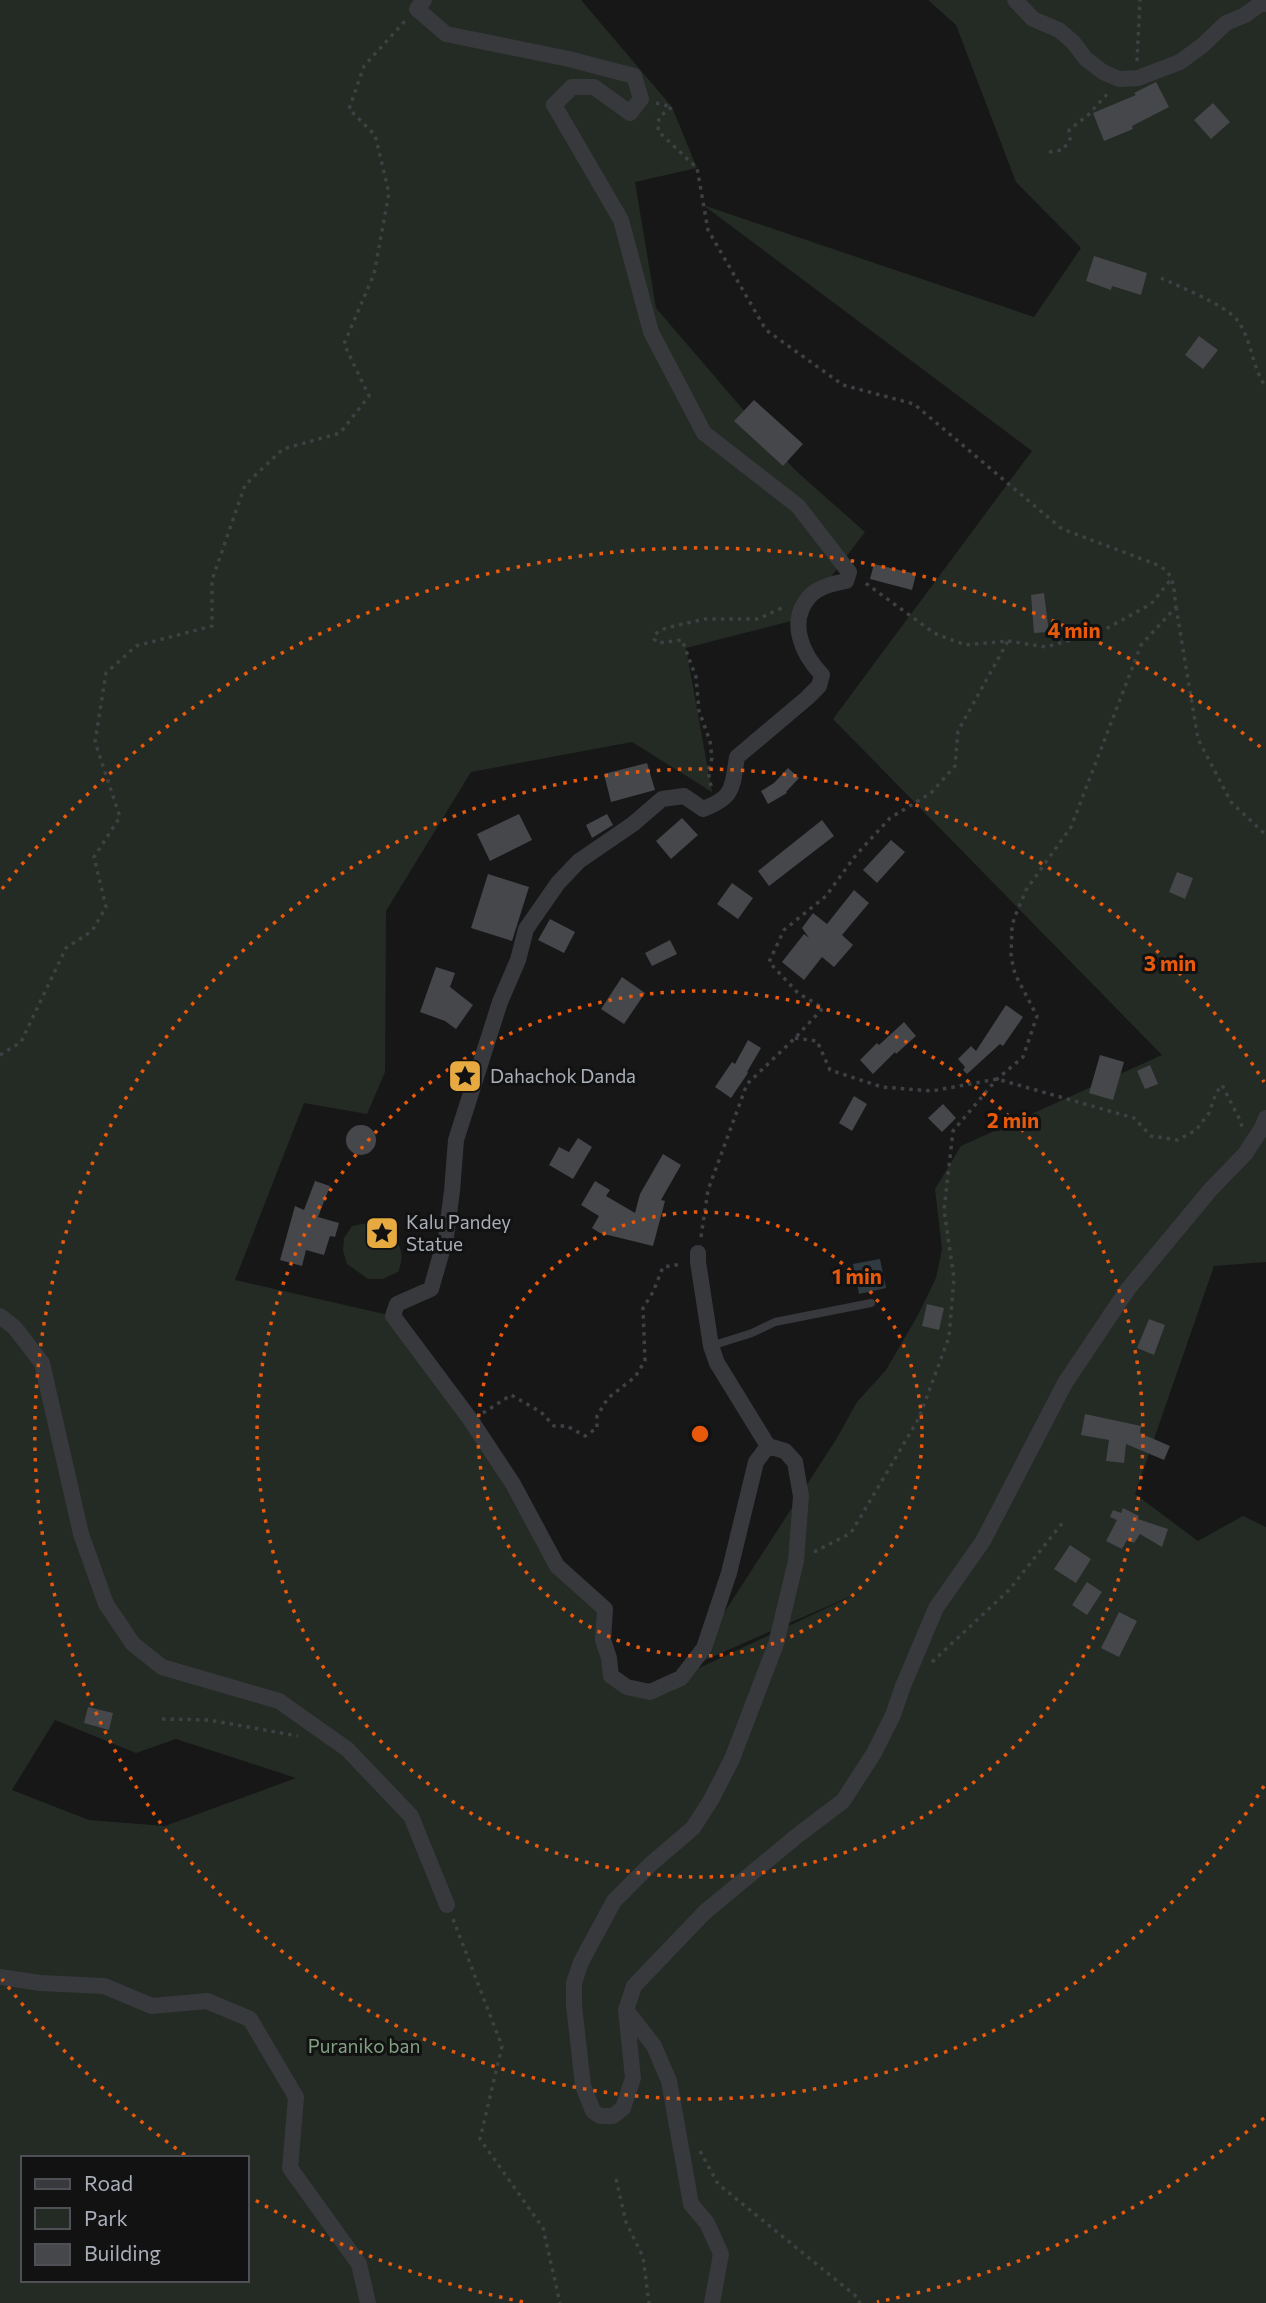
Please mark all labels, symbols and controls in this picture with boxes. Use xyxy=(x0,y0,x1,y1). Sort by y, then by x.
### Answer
text: 4 min xyxy=(1047,617,1101,642)
text: 3 min xyxy=(1144,950,1196,975)
place icon: Dahachok Danda xyxy=(446,1057,484,1095)
place label: Dahachok Danda xyxy=(490,1064,636,1087)
text: 2 min xyxy=(987,1107,1039,1132)
place label: Kalu Pandey Statue xyxy=(406,1210,511,1255)
place icon: Kalu Pandey Statue xyxy=(363,1214,401,1252)
text: 1 min xyxy=(832,1263,882,1288)
centre of rings xyxy=(688,1422,712,1446)
park label: Puraniko ban xyxy=(308,2034,420,2057)
legend xyxy=(21,2156,248,2282)
text: Road xyxy=(84,2170,133,2195)
text: Park xyxy=(84,2205,128,2230)
text: Building xyxy=(84,2240,161,2265)

